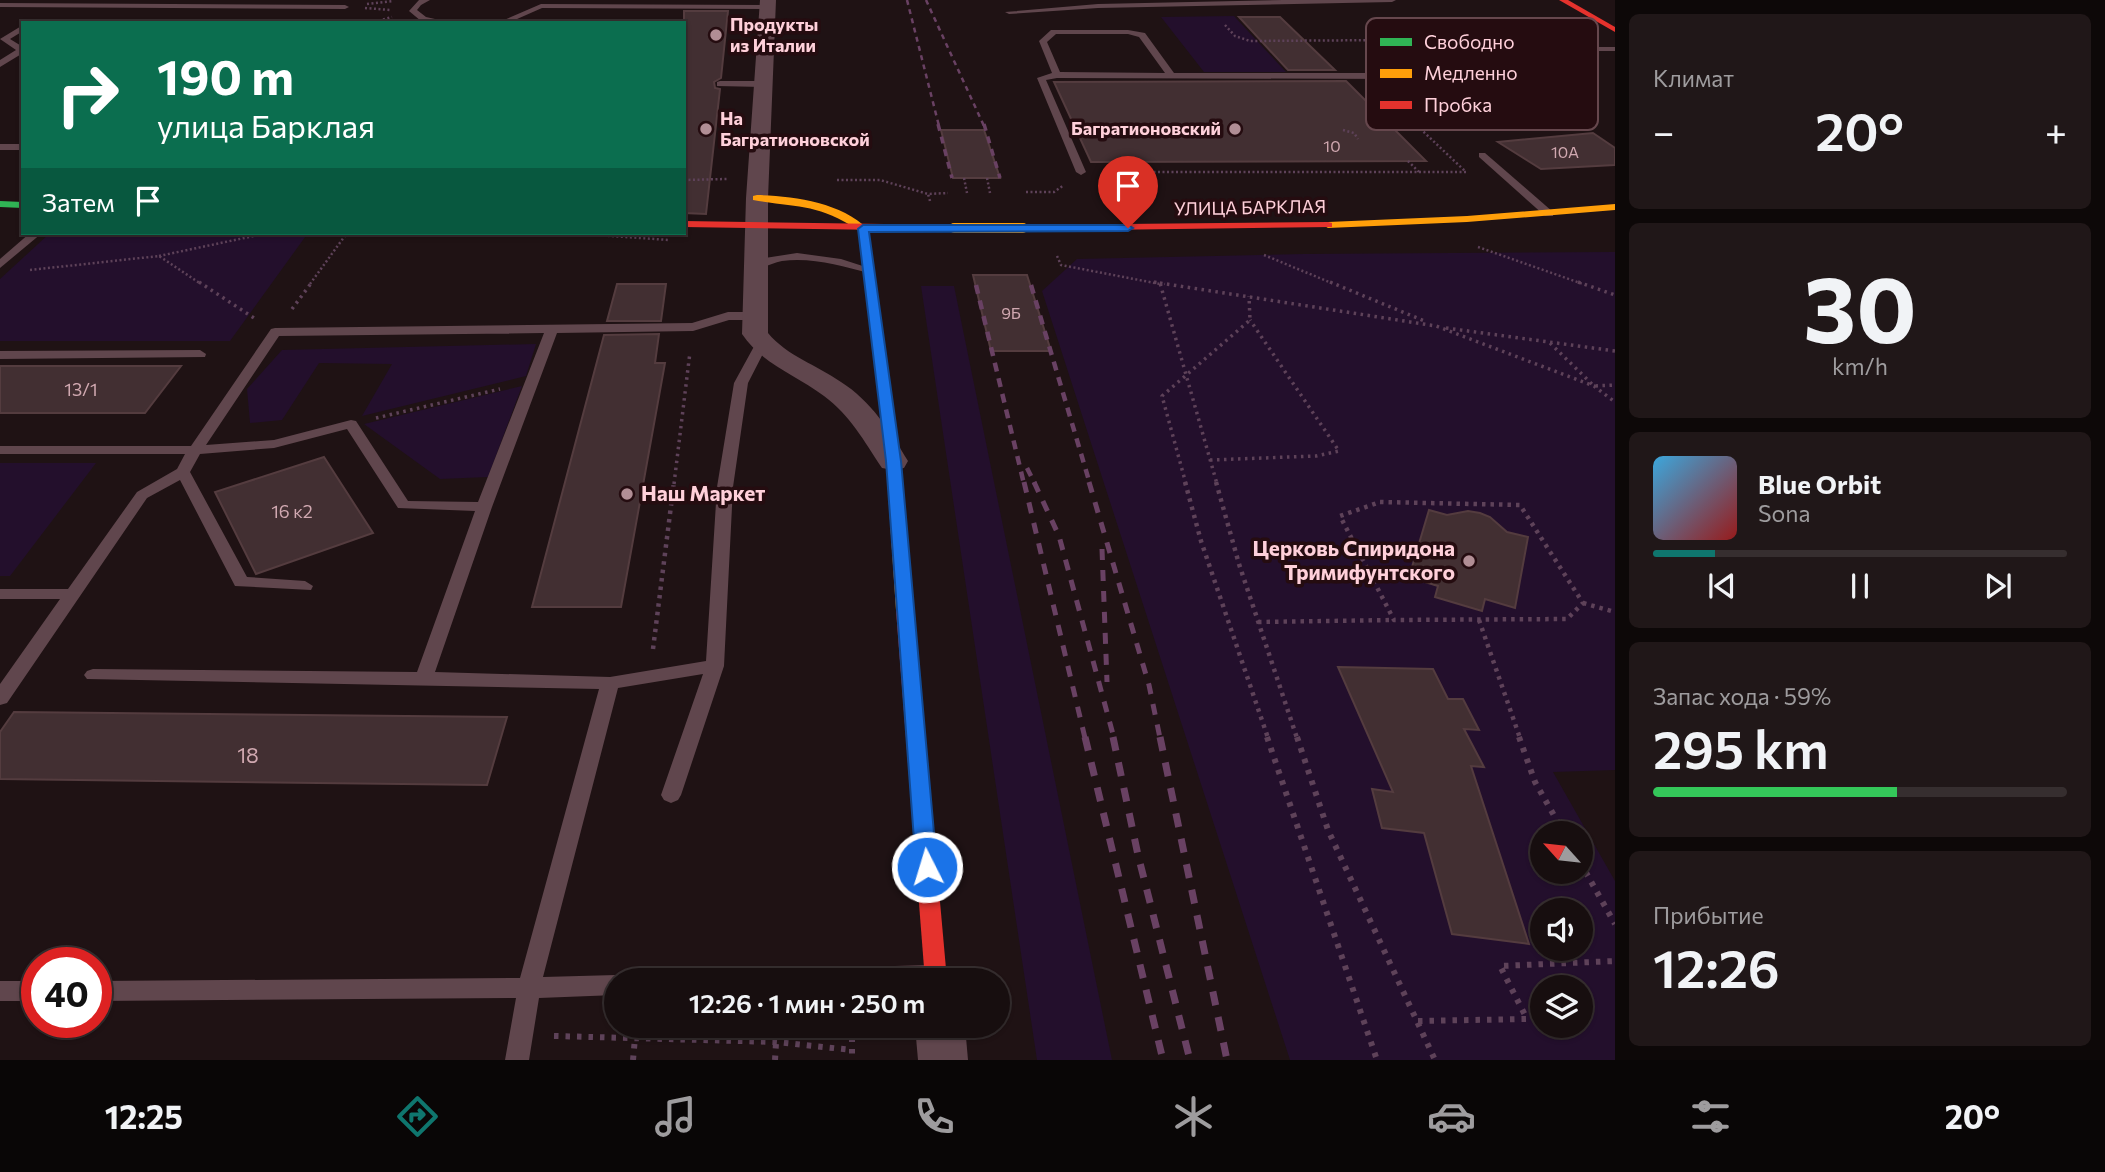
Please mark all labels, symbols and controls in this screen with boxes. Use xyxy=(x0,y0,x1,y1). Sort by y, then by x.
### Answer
place label: Продукты из Италии xyxy=(730,13,818,56)
legend xyxy=(1366,18,1598,130)
marker: Продукты из Италии xyxy=(708,27,724,43)
text: Свободно xyxy=(1424,30,1514,53)
text: 190 m xyxy=(157,45,294,105)
icon: right xyxy=(42,49,133,140)
text: Медленно xyxy=(1424,61,1518,84)
text: Климат xyxy=(1653,64,1734,92)
text: Пробка xyxy=(1424,93,1492,116)
text: 20° xyxy=(1815,98,1904,162)
text: улица Барклая xyxy=(157,105,375,145)
place label: На Багратионовской xyxy=(720,107,870,150)
text: − xyxy=(1653,107,1675,154)
text: + xyxy=(2045,107,2067,154)
place label: Багратионовский xyxy=(1071,117,1221,139)
marker: На Багратионовской xyxy=(698,121,714,137)
marker: Багратионовский xyxy=(1227,121,1243,137)
house number: 10 xyxy=(1323,136,1341,155)
house number: 10А xyxy=(1551,142,1579,161)
pin xyxy=(1098,156,1158,228)
icon: arrive xyxy=(1109,167,1147,205)
icon: arrive xyxy=(129,182,167,220)
text: Затем xyxy=(42,186,115,217)
street label: УЛИЦА БАРКЛАЯ xyxy=(1174,195,1326,219)
text: 30 xyxy=(1803,250,1917,362)
house number: 9Б xyxy=(1001,303,1021,322)
text: km/h xyxy=(1832,352,1888,380)
house number: 13/1 xyxy=(64,378,98,400)
text: Blue Orbit xyxy=(1758,468,1881,499)
place label: Наш Маркет xyxy=(641,480,765,505)
marker: Наш Маркет xyxy=(619,486,635,502)
text: Sona xyxy=(1758,499,1810,527)
house number: 16 к2 xyxy=(271,500,313,522)
place label: Церковь Спиридона Тримифунтского xyxy=(1253,535,1455,584)
marker: Церковь Спиридона Тримифунтского xyxy=(1461,553,1477,569)
icon: previous xyxy=(1703,567,1741,605)
icon: pause xyxy=(1841,567,1879,605)
icon: next xyxy=(1979,567,2017,605)
text: Запас хода · 59% xyxy=(1653,682,1831,710)
text: 295 km xyxy=(1653,716,1829,780)
house number: 18 xyxy=(237,742,259,767)
north arrow xyxy=(1530,821,1592,884)
map controls xyxy=(1530,821,1593,1038)
position arrow xyxy=(890,830,964,904)
button: sound xyxy=(1530,898,1593,961)
text: Прибытие xyxy=(1653,901,1764,929)
text: 12:26 xyxy=(1653,935,1780,999)
speed limit sign: 40 xyxy=(21,947,112,1038)
button: layers xyxy=(1530,975,1593,1038)
text: 12:26 · 1 мин · 250 m xyxy=(689,987,925,1018)
icon: directions xyxy=(393,1092,442,1141)
icon: music xyxy=(651,1092,700,1141)
icon: phone xyxy=(910,1092,959,1141)
icon: climate xyxy=(1169,1092,1218,1141)
icon: car xyxy=(1427,1092,1476,1141)
icon: filters xyxy=(1686,1092,1735,1141)
text: 12:25 xyxy=(105,1096,183,1136)
text: 20° xyxy=(1945,1096,2000,1136)

